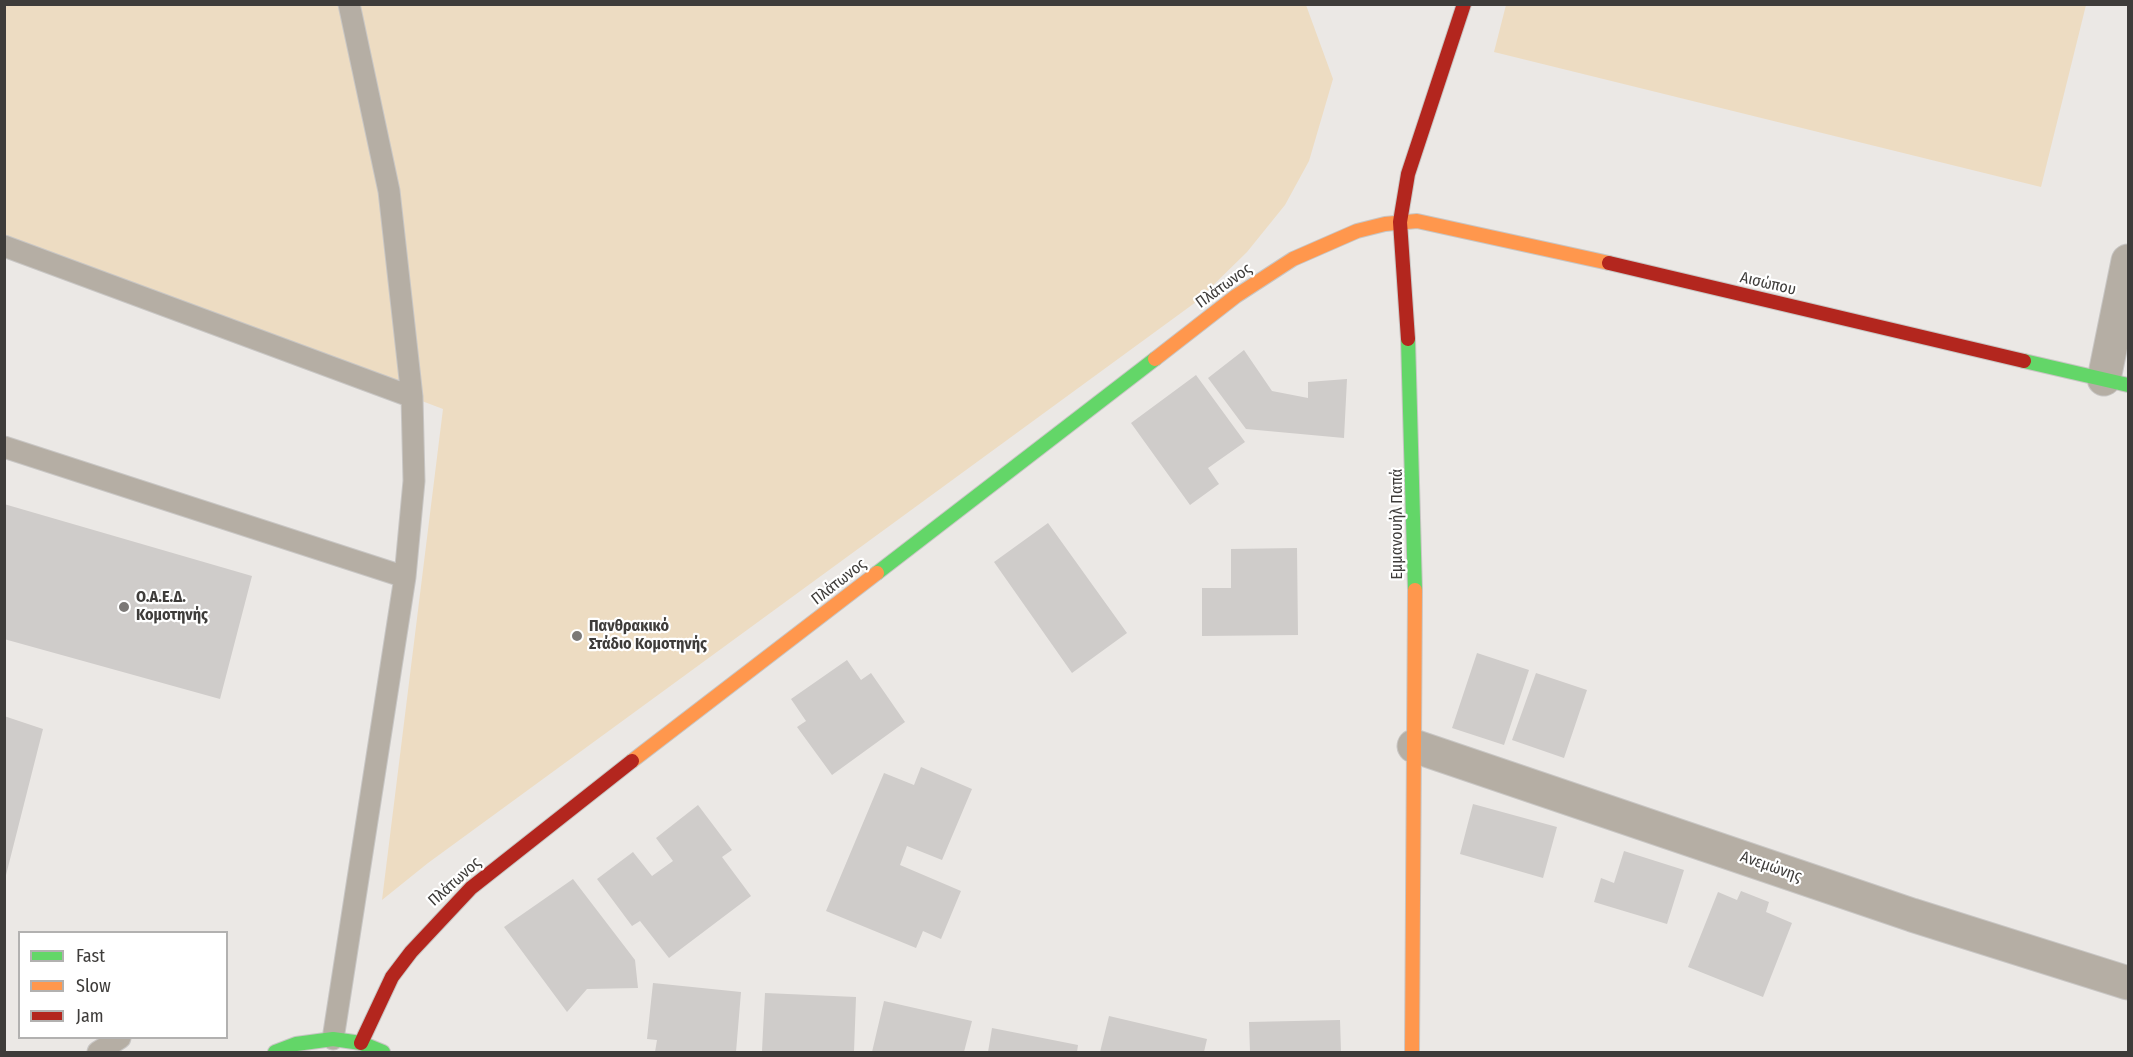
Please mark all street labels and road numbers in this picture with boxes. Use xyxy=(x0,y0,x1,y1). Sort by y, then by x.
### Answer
street label: Πλάτωνος xyxy=(1192,259,1256,313)
street label: Αισώπου xyxy=(1738,268,1798,300)
street label: Εμμανουήλ Παπά xyxy=(1388,469,1408,579)
street label: Πλάτωνος xyxy=(808,555,870,609)
street label: Ανεμώνης xyxy=(1738,848,1804,886)
street label: Πλάτωνος xyxy=(425,853,485,911)

